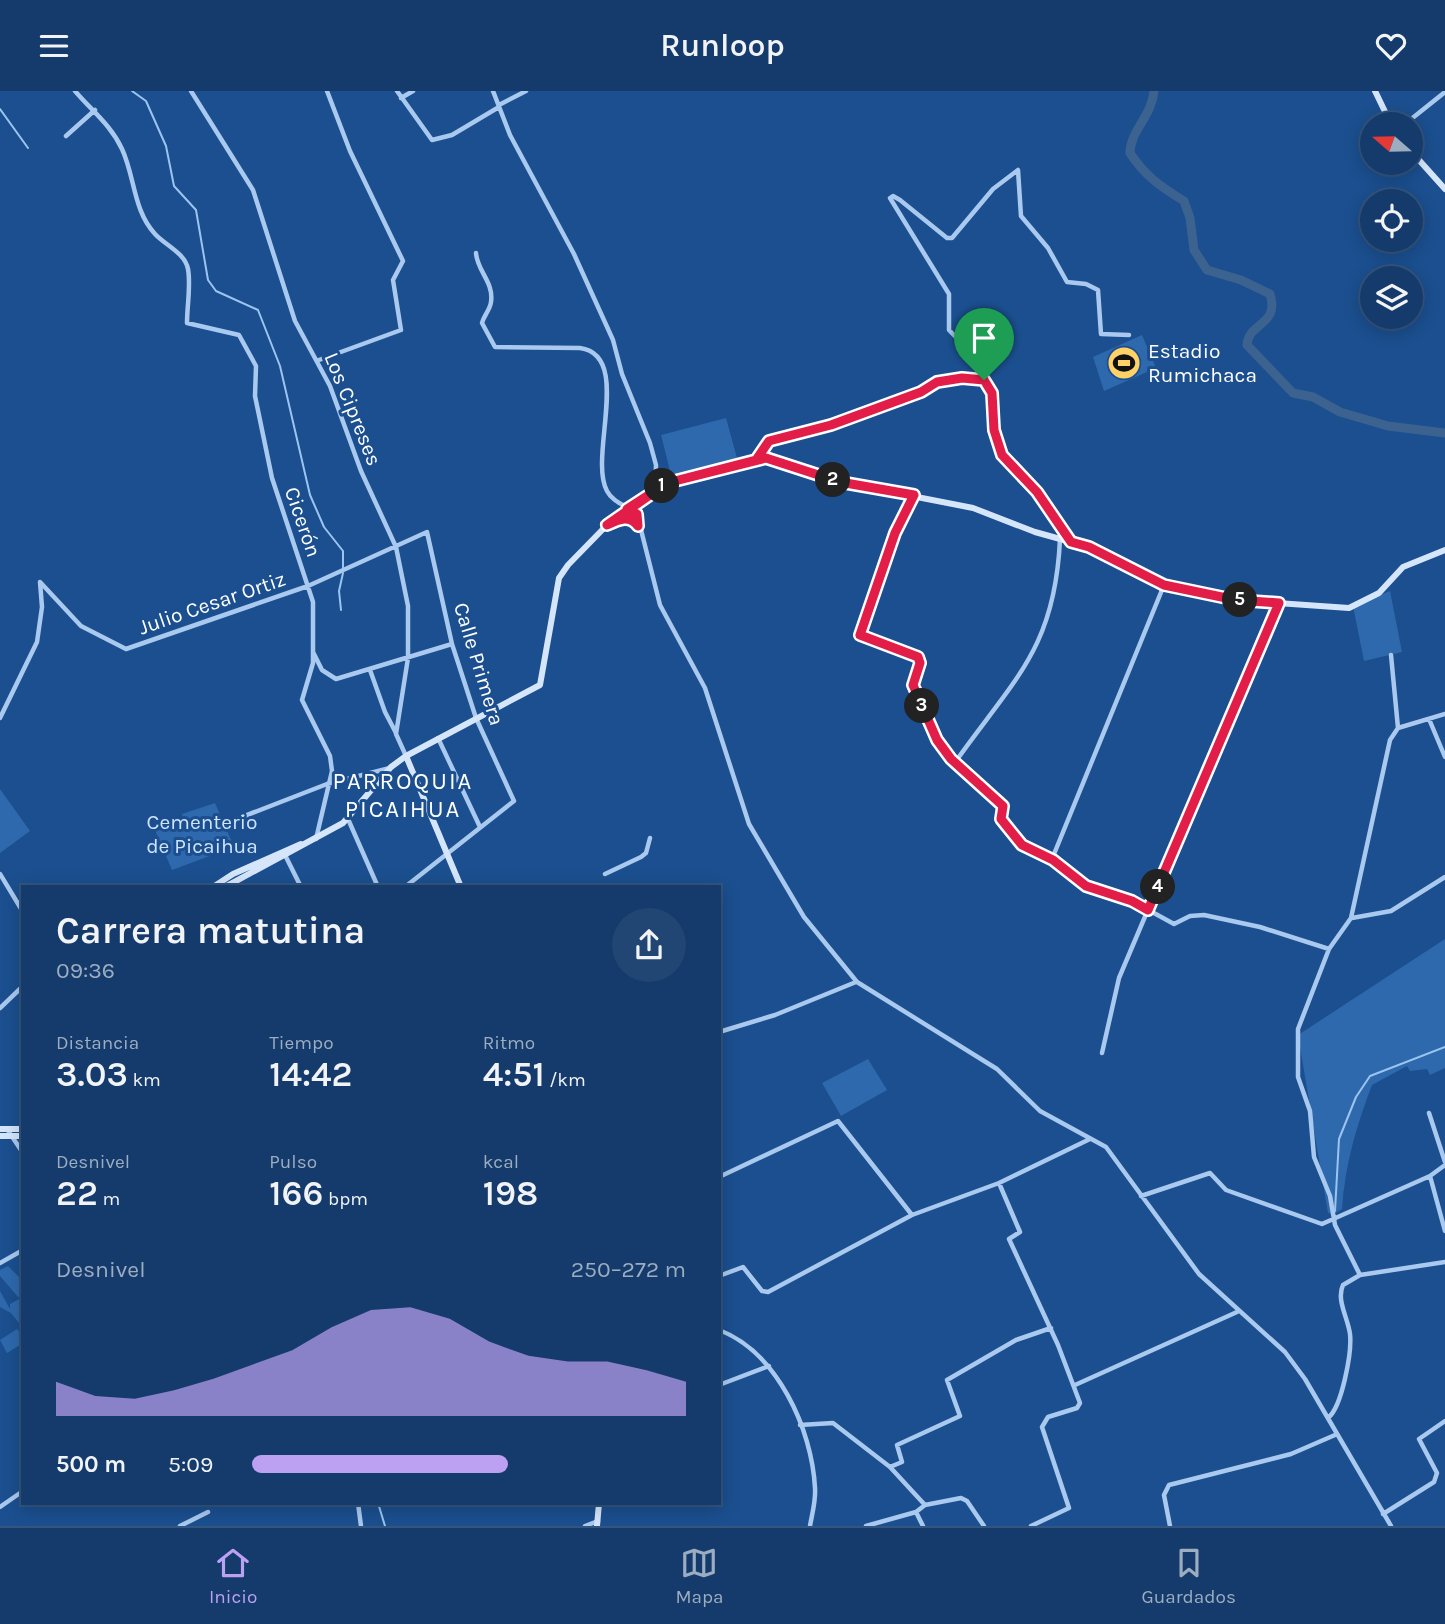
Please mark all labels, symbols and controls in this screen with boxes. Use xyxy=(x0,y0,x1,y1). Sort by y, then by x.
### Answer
icon: menu xyxy=(35,27,73,65)
text: Runloop xyxy=(660,27,785,64)
icon: heart xyxy=(1372,27,1410,65)
north arrow xyxy=(1360,112,1423,175)
map controls xyxy=(1360,112,1423,329)
button: locate xyxy=(1360,189,1423,252)
button: layers xyxy=(1360,266,1423,329)
pin xyxy=(954,308,1014,380)
icon: arrive xyxy=(965,319,1003,357)
place label: Estadio Rumichaca xyxy=(1148,339,1257,387)
sports icon: Estadio Rumichaca xyxy=(1105,344,1143,382)
street label: Los Cipreses xyxy=(319,349,387,469)
pin: 2 xyxy=(816,463,850,497)
text: 2 xyxy=(827,468,838,490)
pin: 1 xyxy=(644,469,680,503)
text: 1 xyxy=(658,474,665,496)
street label: Cicerón xyxy=(280,484,326,560)
street label: Julio Cesar Ortiz xyxy=(135,567,289,639)
pin: 5 xyxy=(1222,582,1258,617)
text: 5 xyxy=(1234,588,1245,610)
street label: Calle Primera xyxy=(449,600,509,728)
pin: 3 xyxy=(904,689,940,723)
text: 3 xyxy=(916,694,927,716)
district label: PARROQUIA PICAIHUA xyxy=(333,767,473,823)
park label: Cementerio de Picaihua xyxy=(146,810,258,858)
pin: 4 xyxy=(1140,869,1176,905)
text: 4 xyxy=(1152,875,1163,897)
text: Carrera matutina xyxy=(56,908,365,953)
button: share xyxy=(612,908,686,982)
text: 09:36 xyxy=(56,957,115,984)
text: Distancia xyxy=(56,1032,139,1054)
text: Tiempo xyxy=(269,1032,334,1054)
text: Ritmo xyxy=(483,1032,535,1054)
text: 3.03 xyxy=(56,1054,128,1095)
text: 14:42 xyxy=(269,1054,353,1095)
text: 4:51 xyxy=(483,1054,545,1095)
text: km xyxy=(128,1069,161,1091)
text: /km xyxy=(545,1069,586,1091)
text: Desnivel xyxy=(56,1151,130,1173)
text: Pulso xyxy=(269,1151,317,1173)
text: kcal xyxy=(483,1151,519,1173)
text: 22 xyxy=(56,1173,98,1214)
text: 166 xyxy=(269,1173,323,1214)
text: 198 xyxy=(483,1173,538,1214)
text: m xyxy=(98,1188,120,1210)
text: bpm xyxy=(323,1188,368,1210)
text: Desnivel xyxy=(56,1256,146,1283)
text: 250–272 m xyxy=(571,1256,686,1283)
text: 500 m xyxy=(56,1451,126,1478)
text: 5:09 xyxy=(168,1451,213,1478)
tab: Inicio xyxy=(209,1544,257,1608)
tab: Mapa xyxy=(675,1544,724,1608)
tab: Guardados xyxy=(1142,1544,1236,1608)

